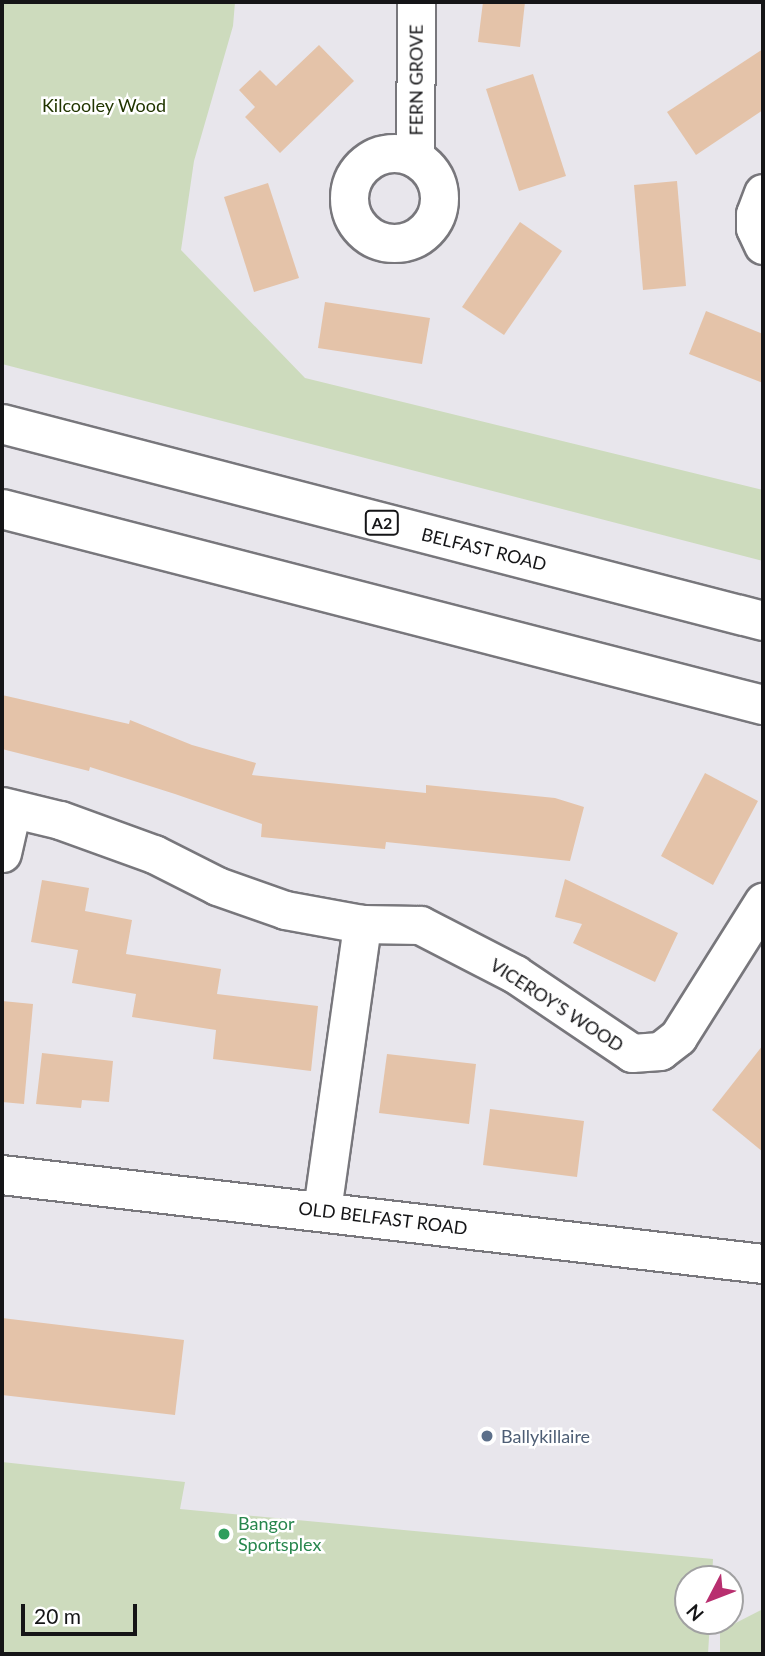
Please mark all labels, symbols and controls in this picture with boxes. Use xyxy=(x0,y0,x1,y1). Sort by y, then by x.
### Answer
street label: FERN GROVE xyxy=(405,24,427,136)
park label: Kilcooley Wood xyxy=(42,94,166,116)
road number: A2 xyxy=(364,510,400,536)
street label: BELFAST ROAD xyxy=(419,523,549,575)
street label: VICEROY'S WOOD xyxy=(486,954,628,1056)
street label: OLD BELFAST ROAD xyxy=(297,1197,469,1239)
place label: Ballykillaire xyxy=(501,1425,590,1447)
marker: Ballykillaire xyxy=(479,1428,495,1444)
place label: Bangor Sportsplex xyxy=(238,1513,321,1556)
marker: Bangor Sportsplex xyxy=(216,1526,232,1542)
north arrow xyxy=(674,1565,744,1635)
scale bar xyxy=(24,1590,140,1634)
text: N xyxy=(681,1600,708,1626)
text: 20 m xyxy=(34,1603,81,1628)

